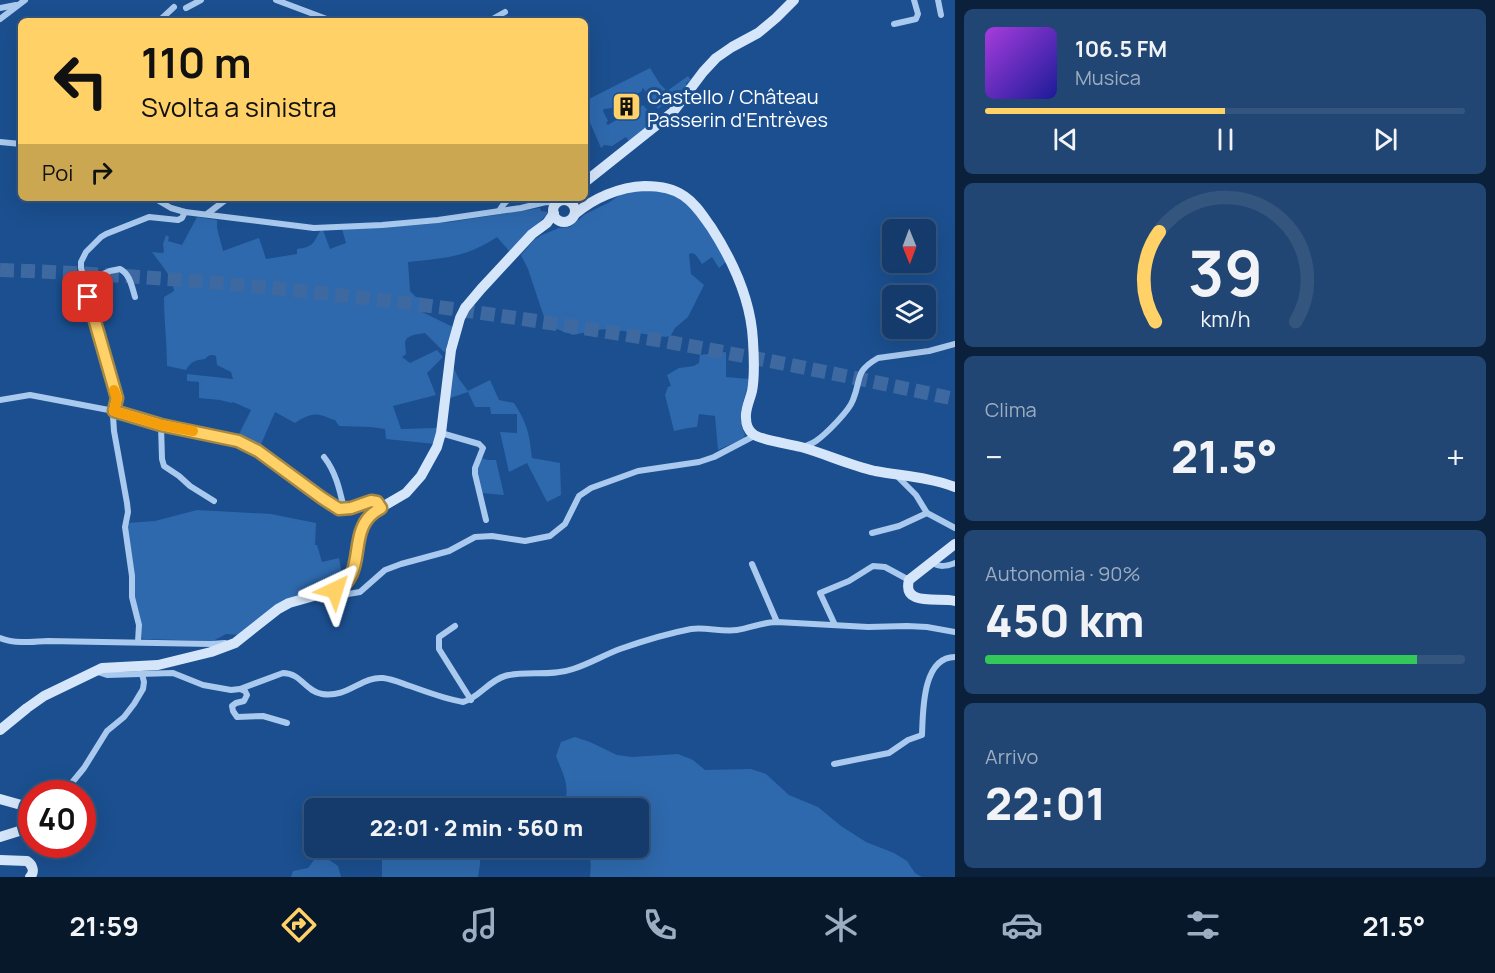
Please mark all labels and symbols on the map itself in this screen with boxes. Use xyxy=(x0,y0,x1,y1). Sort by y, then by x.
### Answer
place label: Castello / Château Passerin d'Entrèves xyxy=(647,83,828,133)
building icon: Castello / Château Passerin d'Entrèves xyxy=(610,91,642,123)
north arrow xyxy=(882,219,936,273)
pin xyxy=(62,271,113,322)
position arrow xyxy=(303,558,367,622)
speed limit sign: 40 xyxy=(18,780,96,858)

